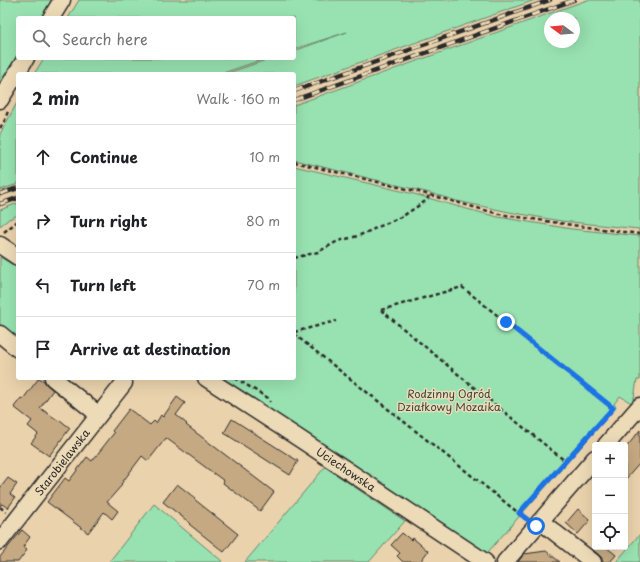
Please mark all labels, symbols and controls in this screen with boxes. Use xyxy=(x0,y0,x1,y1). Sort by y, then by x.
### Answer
north arrow xyxy=(544,12,580,48)
search box xyxy=(16,16,296,60)
icon: search xyxy=(30,27,52,49)
text: Search here xyxy=(62,27,148,50)
text: 2 min xyxy=(32,85,79,111)
text: Walk · 160 m xyxy=(197,89,280,108)
text: Continue xyxy=(70,145,138,168)
icon: ahead xyxy=(32,146,54,168)
text: 10 m xyxy=(250,147,280,166)
text: Turn right xyxy=(70,209,147,232)
icon: right xyxy=(32,210,54,232)
text: 80 m xyxy=(246,211,280,230)
text: Turn left xyxy=(70,273,136,296)
icon: left xyxy=(32,274,54,296)
text: 70 m xyxy=(247,275,280,294)
route end xyxy=(497,313,515,331)
text: Arrive at destination xyxy=(70,337,231,360)
icon: arrive xyxy=(32,338,54,360)
park label: Rodzinny Ogród Działkowy Mozaika xyxy=(397,385,501,415)
street label: Starobielawska xyxy=(30,425,94,499)
map controls xyxy=(592,442,628,550)
button: + xyxy=(592,442,628,478)
street label: Uciechowska xyxy=(313,443,379,495)
button: − xyxy=(592,478,628,514)
button: locate xyxy=(592,514,628,550)
route start xyxy=(527,517,545,535)

